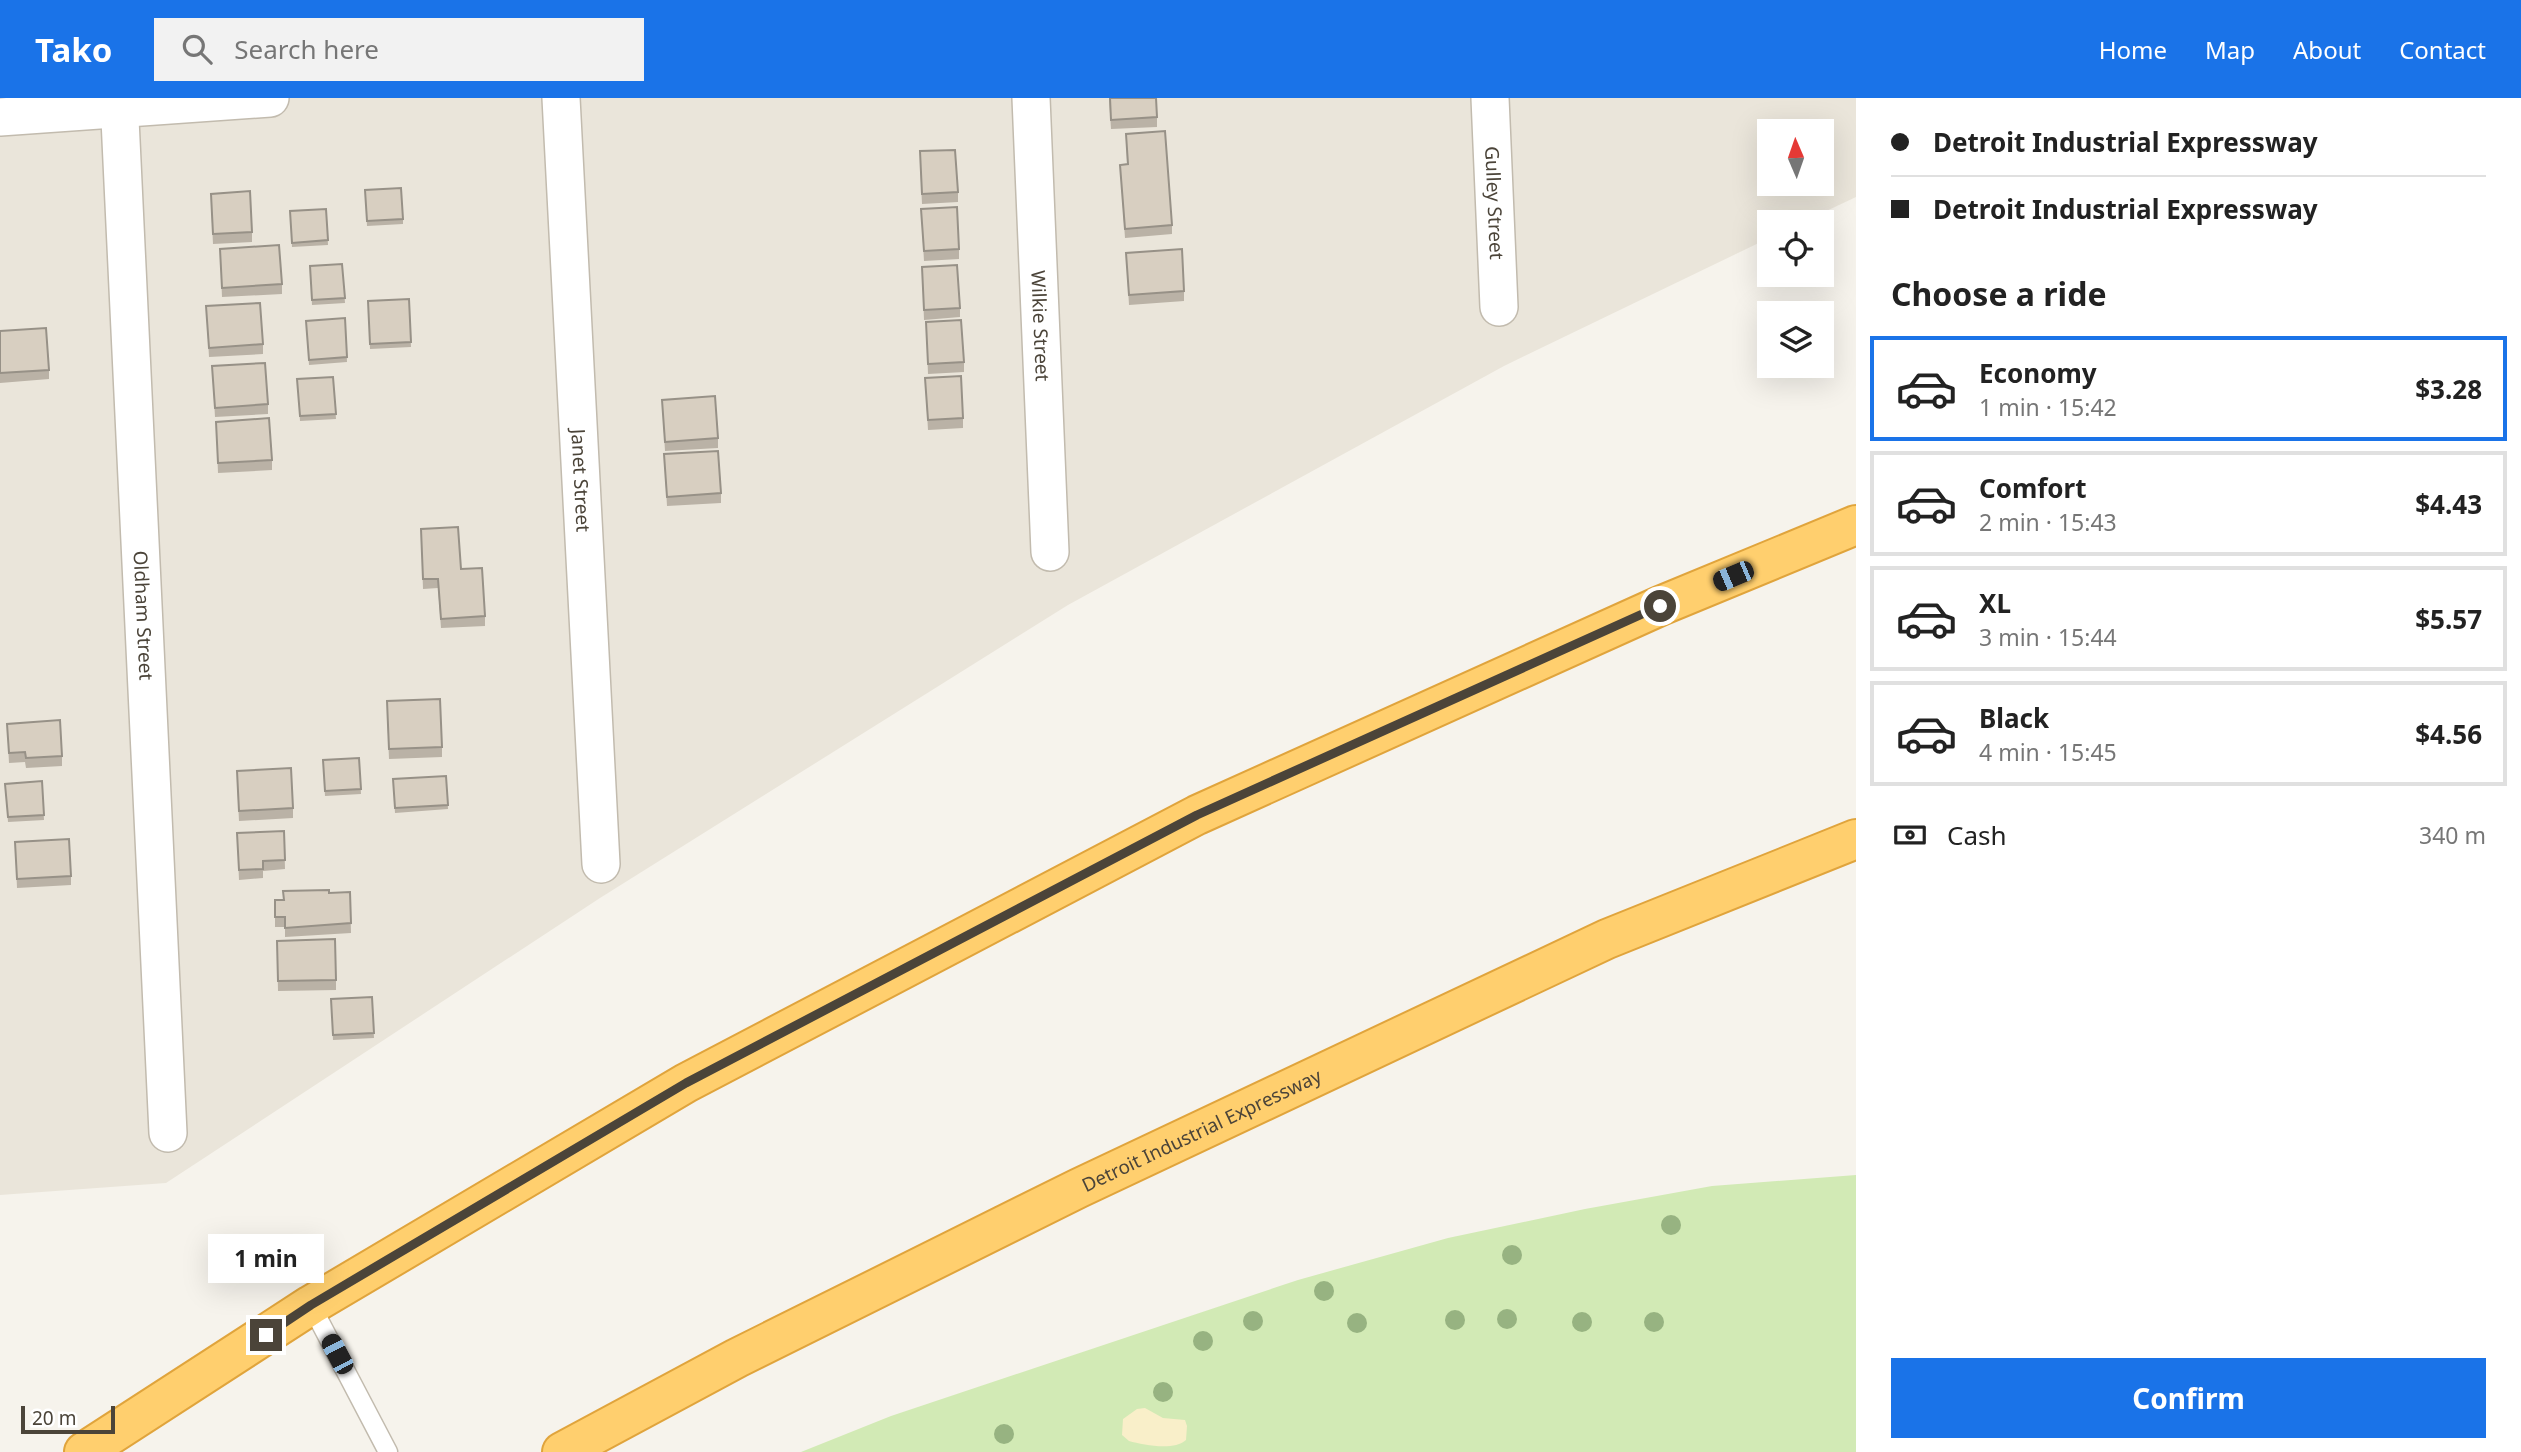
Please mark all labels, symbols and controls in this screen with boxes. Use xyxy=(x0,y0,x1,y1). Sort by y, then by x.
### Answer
search box xyxy=(154,18,644,81)
text: Tako xyxy=(35,27,112,72)
icon: search xyxy=(178,30,216,68)
text: Search here xyxy=(234,31,379,67)
text: Home xyxy=(2099,33,2167,66)
text: Map xyxy=(2205,33,2255,66)
text: About xyxy=(2293,33,2361,66)
text: Contact xyxy=(2399,33,2486,66)
north arrow xyxy=(1757,119,1834,196)
map controls xyxy=(1757,119,1834,378)
text: Detroit Industrial Expressway xyxy=(1933,124,2318,160)
street label: Gulley Street xyxy=(1479,146,1510,260)
text: Detroit Industrial Expressway xyxy=(1933,191,2318,227)
button: locate xyxy=(1757,210,1834,287)
street label: Wilkie Street xyxy=(1025,270,1056,382)
text: Choose a ride xyxy=(1891,272,2107,315)
button: layers xyxy=(1757,301,1834,378)
text: Economy xyxy=(1979,355,2097,391)
icon: car xyxy=(1895,357,1958,420)
text: $3.28 xyxy=(2415,371,2482,407)
text: 1 min · 15:42 xyxy=(1979,391,2117,423)
street label: Janet Street xyxy=(565,426,597,533)
text: Comfort xyxy=(1979,470,2087,506)
icon: car xyxy=(1895,472,1958,535)
text: $4.43 xyxy=(2415,486,2482,522)
text: 2 min · 15:43 xyxy=(1979,506,2117,538)
street label: Oldham Street xyxy=(127,550,160,681)
car xyxy=(1710,558,1757,594)
text: XL xyxy=(1979,585,2011,621)
icon: car xyxy=(1895,587,1958,650)
route start xyxy=(1644,590,1676,622)
text: $5.57 xyxy=(2415,601,2482,637)
text: 3 min · 15:44 xyxy=(1979,621,2117,653)
text: Black xyxy=(1979,700,2049,736)
icon: car xyxy=(1895,702,1958,765)
text: $4.56 xyxy=(2415,716,2482,752)
text: 4 min · 15:45 xyxy=(1979,736,2117,768)
icon: cash xyxy=(1891,816,1929,854)
text: Cash xyxy=(1947,817,2007,853)
text: 340 m xyxy=(2419,819,2486,851)
street label: Detroit Industrial Expressway xyxy=(1077,1062,1326,1198)
callout: 1 min xyxy=(208,1234,324,1282)
text: 1 min xyxy=(234,1242,298,1274)
route end xyxy=(250,1319,282,1351)
car xyxy=(318,1331,357,1377)
button: Confirm xyxy=(1891,1358,2486,1438)
scale bar xyxy=(21,1403,116,1435)
text: 20 m xyxy=(32,1405,76,1431)

